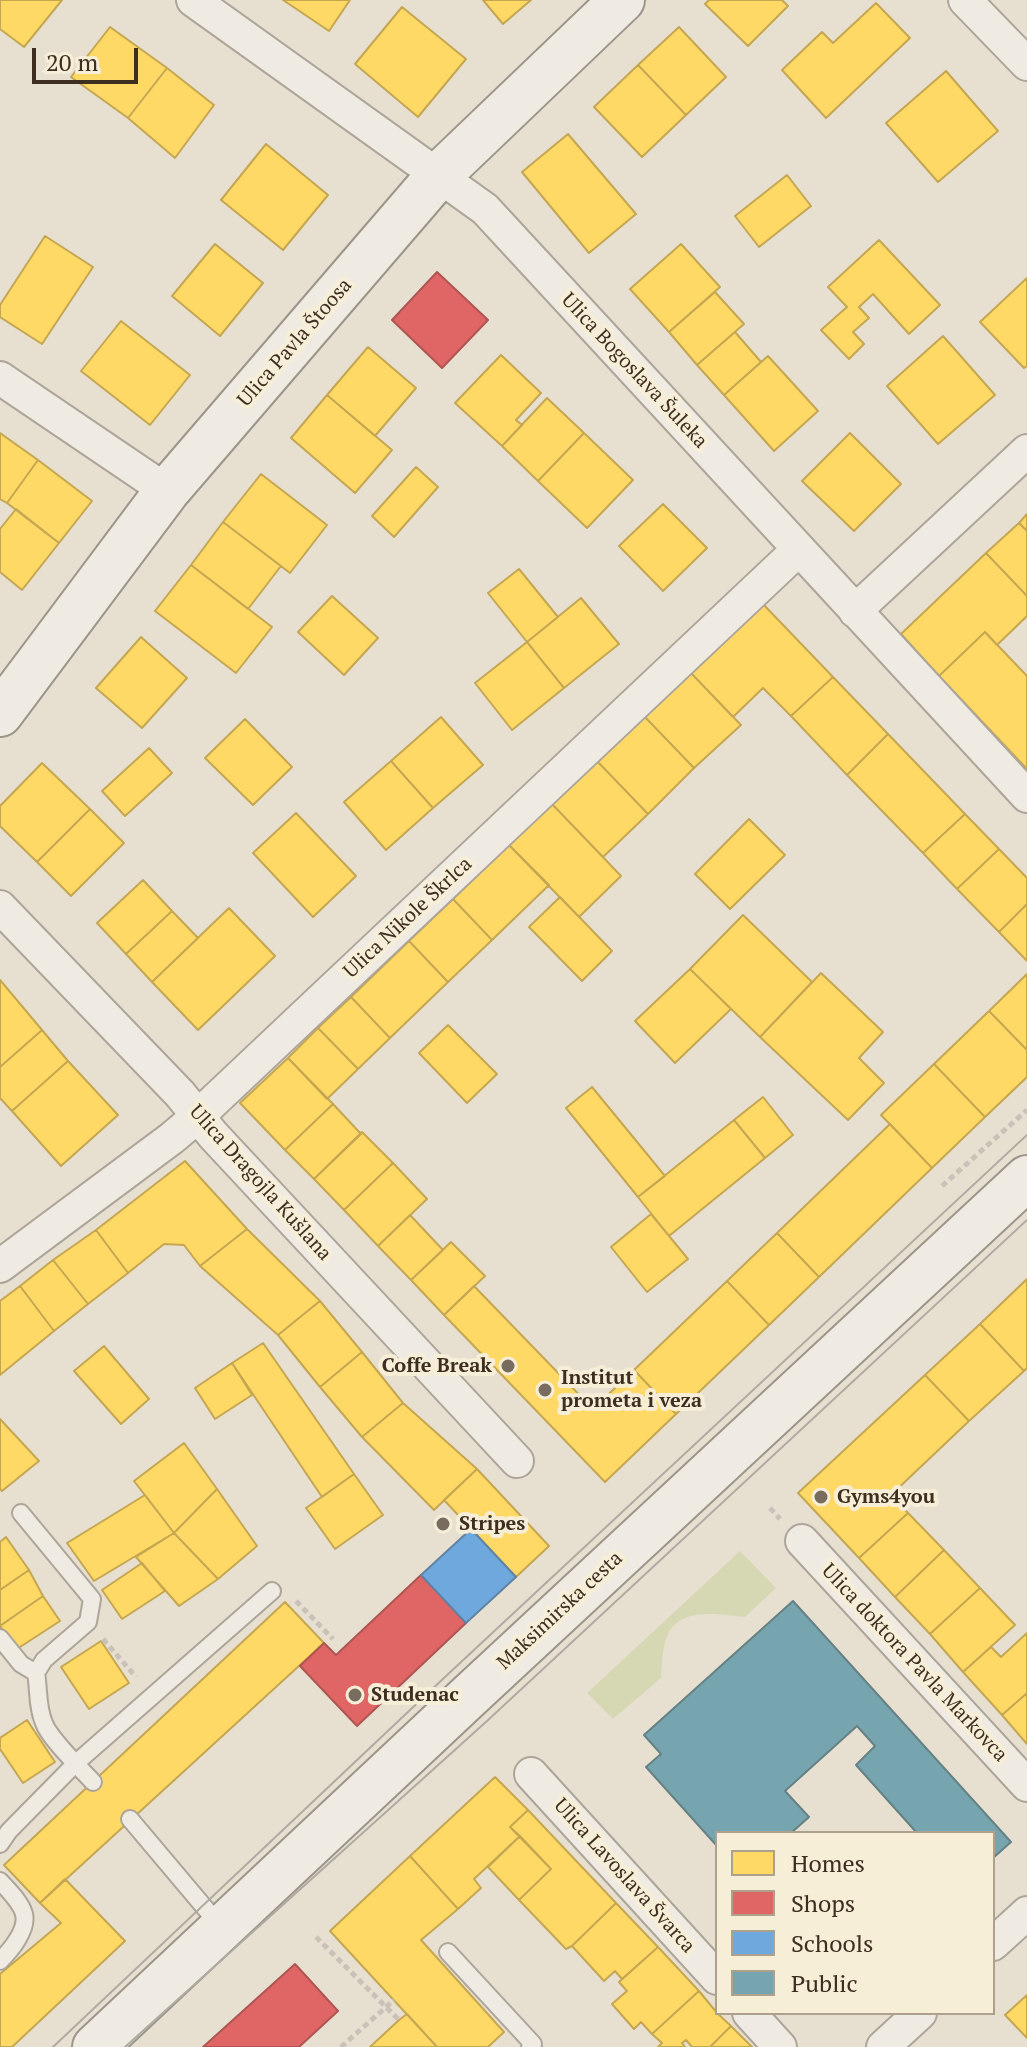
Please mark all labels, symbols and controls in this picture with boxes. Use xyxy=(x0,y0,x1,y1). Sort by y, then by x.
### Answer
scale bar xyxy=(36,32,142,82)
text: 20 m xyxy=(46,46,98,78)
street label: Ulica Pavla Štoosa xyxy=(233,274,357,412)
street label: Ulica Bogoslava Šuleka xyxy=(556,288,712,454)
street label: Ulica Nikole Škrlca xyxy=(339,852,477,984)
street label: Ulica Dragojla Kušlana xyxy=(184,1100,336,1266)
place label: Coffe Break xyxy=(382,1354,492,1378)
marker: Coffe Break xyxy=(499,1357,517,1375)
place label: Institut prometa i veza xyxy=(561,1366,702,1413)
marker: Institut prometa i veza xyxy=(536,1381,554,1399)
place label: Gyms4you xyxy=(837,1485,935,1509)
marker: Gyms4you xyxy=(812,1488,830,1506)
place label: Stripes xyxy=(459,1512,525,1536)
marker: Stripes xyxy=(434,1515,452,1533)
street label: Maksimirska cesta xyxy=(492,1547,628,1675)
street label: Ulica doktora Pavla Markovca xyxy=(816,1559,1012,1767)
place label: Studenac xyxy=(371,1683,459,1707)
marker: Studenac xyxy=(346,1686,364,1704)
street label: Ulica Lavoslava Švarca xyxy=(548,1794,700,1958)
legend xyxy=(715,1831,995,2015)
text: Homes xyxy=(791,1847,865,1879)
text: Shops xyxy=(791,1887,855,1919)
text: Schools xyxy=(791,1927,873,1959)
text: Public xyxy=(791,1967,858,1999)

